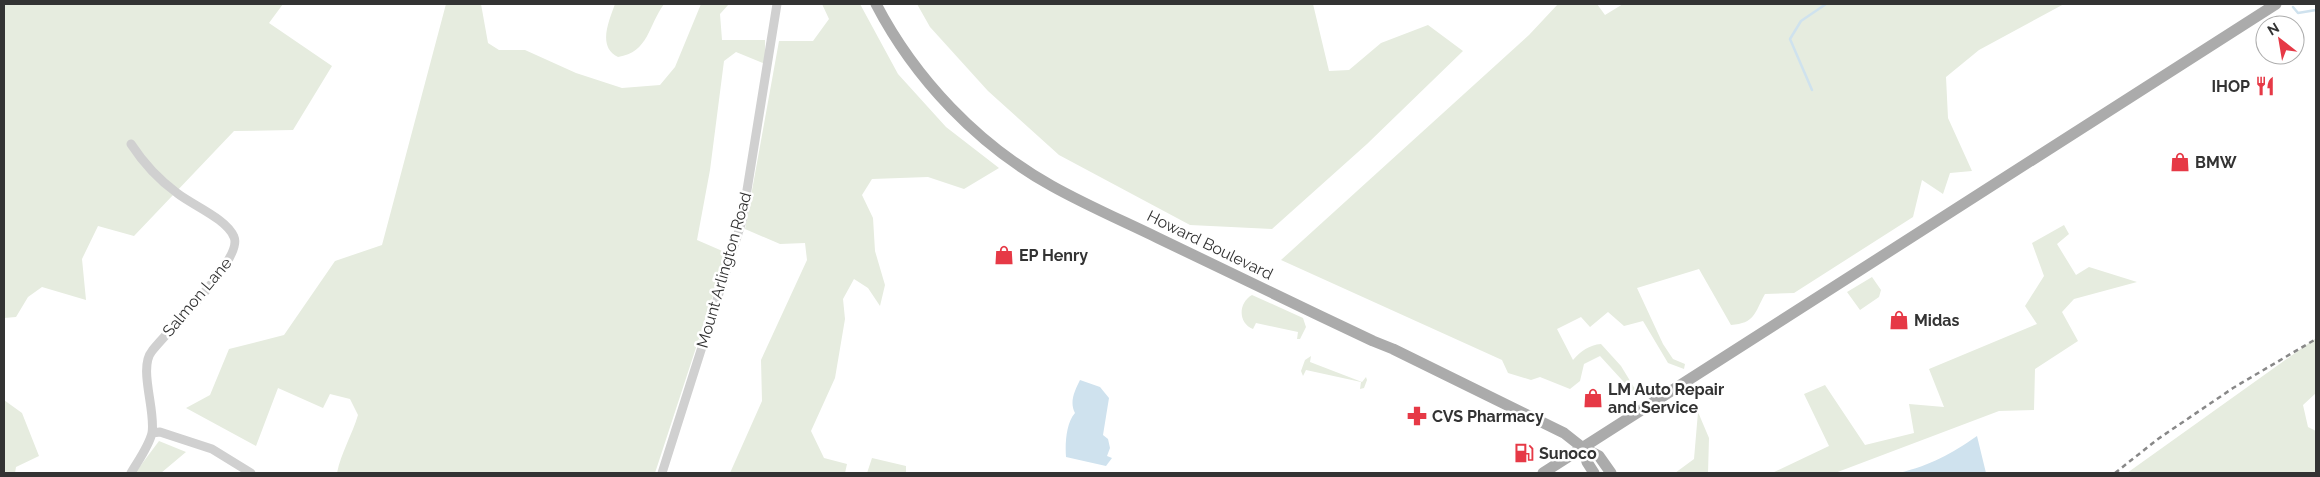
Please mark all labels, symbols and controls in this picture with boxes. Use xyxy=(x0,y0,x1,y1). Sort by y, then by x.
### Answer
north arrow xyxy=(2255,15,2305,65)
text: N xyxy=(2265,19,2282,38)
restaurant icon: IHOP xyxy=(2254,75,2276,97)
place label: IHOP xyxy=(2211,77,2250,96)
shop icon: BMW xyxy=(2169,151,2191,173)
place label: BMW xyxy=(2195,153,2237,172)
street label: Mount Arlington Road xyxy=(693,190,755,350)
street label: Howard Boulevard xyxy=(1144,206,1276,284)
shop icon: EP Henry xyxy=(993,244,1015,266)
place label: EP Henry xyxy=(1019,246,1088,265)
street label: Salmon Lane xyxy=(158,254,236,340)
shop icon: Midas xyxy=(1888,309,1910,331)
place label: Midas xyxy=(1914,311,1959,330)
place label: LM Auto Repair and Service xyxy=(1608,380,1724,417)
shop icon: LM Auto Repair and Service xyxy=(1582,387,1604,409)
pharmacy icon: CVS Pharmacy xyxy=(1406,405,1428,427)
place label: CVS Pharmacy xyxy=(1432,407,1544,426)
fuel station icon: Sunoco xyxy=(1513,442,1535,464)
place label: Sunoco xyxy=(1539,444,1597,463)

